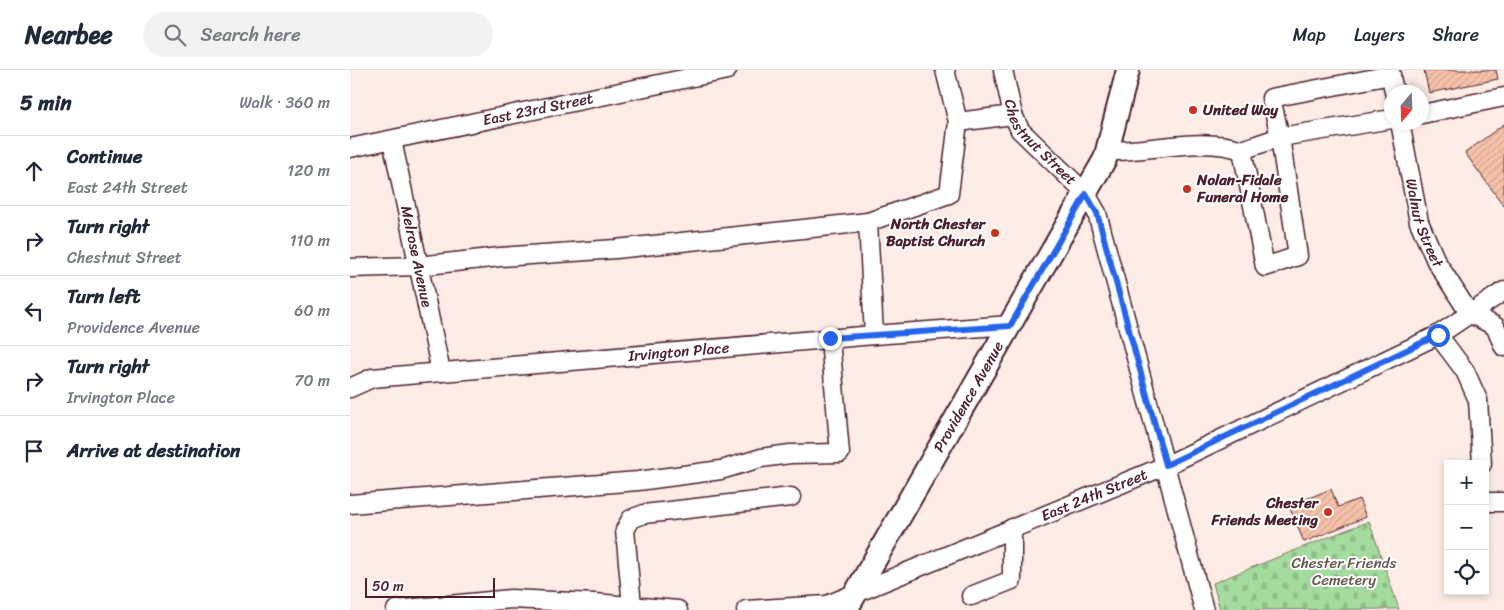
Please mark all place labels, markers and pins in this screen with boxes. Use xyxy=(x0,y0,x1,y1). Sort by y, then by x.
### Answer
place label: United Way xyxy=(1203,97,1279,123)
marker: United Way xyxy=(1187,104,1199,116)
place label: Nolan-Fidale Funeral Home xyxy=(1196,167,1289,210)
marker: Nolan-Fidale Funeral Home xyxy=(1181,183,1193,195)
place label: North Chester Baptist Church xyxy=(886,211,987,254)
marker: North Chester Baptist Church xyxy=(989,227,1001,239)
place label: Chester Friends Meeting xyxy=(1210,490,1320,533)
marker: Chester Friends Meeting xyxy=(1322,506,1334,518)

